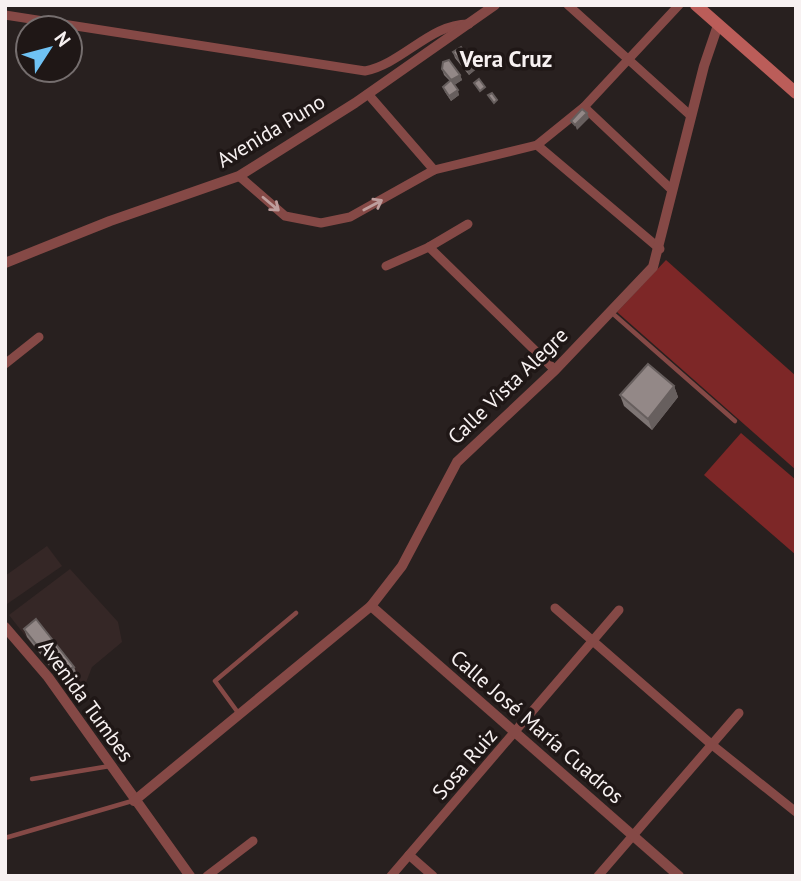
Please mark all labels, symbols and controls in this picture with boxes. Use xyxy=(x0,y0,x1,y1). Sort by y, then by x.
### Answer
north arrow xyxy=(14,14,84,84)
text: N xyxy=(49,27,76,51)
district label: Vera Cruz xyxy=(459,44,552,73)
street label: Avenida Puno xyxy=(212,88,330,173)
one-way arrow xyxy=(261,196,279,212)
one-way arrow xyxy=(362,198,383,211)
street label: Calle Vista Alegre xyxy=(442,321,573,450)
street label: Avenida Tumbes xyxy=(33,634,140,767)
street label: Calle José María Cuadros xyxy=(445,644,630,809)
street label: Sosa Ruiz xyxy=(426,722,503,805)

